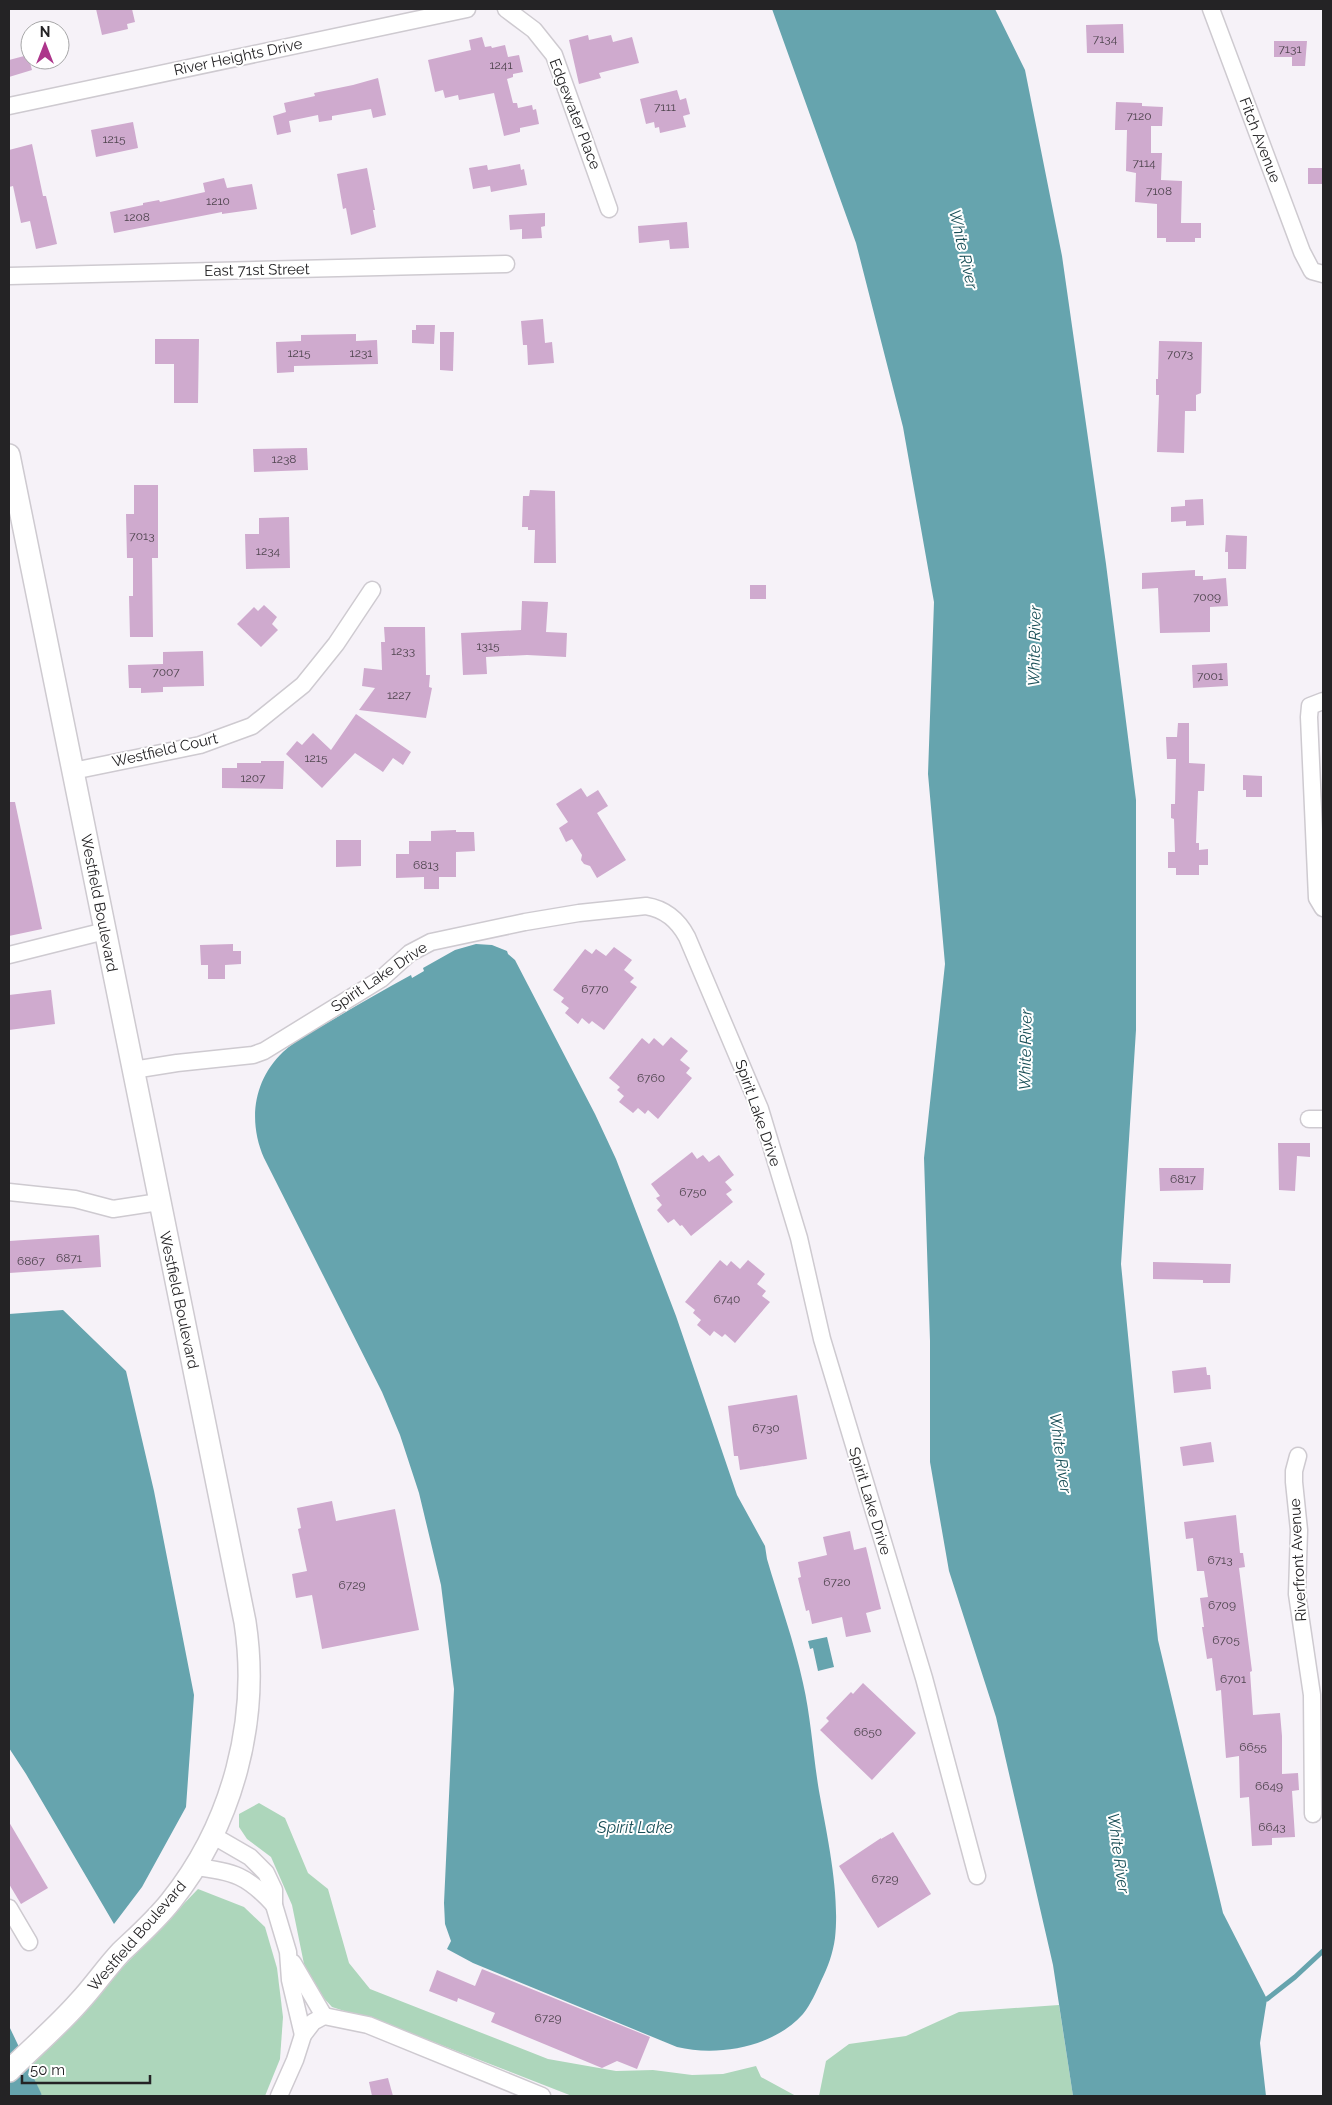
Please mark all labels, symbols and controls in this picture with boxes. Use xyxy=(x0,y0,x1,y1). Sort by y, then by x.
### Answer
north arrow xyxy=(20,20,70,70)
text: N xyxy=(40,24,50,40)
house number: 7134 xyxy=(1093,32,1118,46)
street label: River Heights Drive xyxy=(172,35,304,79)
house number: 7131 xyxy=(1278,42,1302,56)
street label: Edgewater Place xyxy=(546,56,604,172)
house number: 1241 xyxy=(489,58,513,72)
street label: Fitch Avenue xyxy=(1235,95,1285,185)
house number: 7111 xyxy=(654,100,676,114)
house number: 7120 xyxy=(1126,109,1152,123)
house number: 1215 xyxy=(102,132,126,146)
house number: 7114 xyxy=(1132,156,1156,170)
house number: 7108 xyxy=(1146,184,1172,198)
house number: 1210 xyxy=(206,194,230,208)
water label: White River xyxy=(945,208,982,291)
house number: 1208 xyxy=(124,210,150,224)
street label: East 71st Street xyxy=(204,260,310,280)
house number: 1215 xyxy=(287,346,311,360)
house number: 1231 xyxy=(350,346,372,360)
house number: 7073 xyxy=(1167,347,1193,361)
house number: 1238 xyxy=(272,452,296,466)
house number: 7013 xyxy=(129,529,155,543)
house number: 1234 xyxy=(256,544,281,558)
house number: 7009 xyxy=(1193,590,1221,604)
water label: White River xyxy=(1024,605,1045,687)
house number: 1315 xyxy=(476,639,500,653)
house number: 1233 xyxy=(391,644,415,658)
house number: 7007 xyxy=(152,665,180,679)
house number: 7001 xyxy=(1197,669,1223,683)
house number: 1227 xyxy=(387,688,412,702)
street label: Westfield Court xyxy=(110,729,220,771)
house number: 1215 xyxy=(304,751,328,765)
house number: 1207 xyxy=(240,771,266,785)
street label: Westfield Boulevard xyxy=(77,832,121,974)
house number: 6813 xyxy=(413,858,439,872)
street label: Spirit Lake Drive xyxy=(328,938,431,1016)
house number: 6770 xyxy=(581,982,609,996)
water label: White River xyxy=(1015,1009,1036,1091)
street label: Spirit Lake Drive xyxy=(731,1057,785,1169)
house number: 6760 xyxy=(637,1071,665,1085)
house number: 6817 xyxy=(1170,1172,1196,1186)
house number: 6750 xyxy=(679,1185,707,1199)
street label: Westfield Boulevard xyxy=(156,1230,202,1370)
house number: 6871 xyxy=(56,1251,82,1265)
house number: 6867 xyxy=(17,1254,46,1268)
house number: 6740 xyxy=(714,1292,740,1306)
water label: White River xyxy=(1045,1412,1076,1495)
house number: 6730 xyxy=(752,1421,780,1435)
street label: Spirit Lake Drive xyxy=(845,1445,895,1557)
street label: Riverfront Avenue xyxy=(1286,1498,1310,1622)
house number: 6713 xyxy=(1207,1553,1233,1567)
house number: 6720 xyxy=(823,1575,851,1589)
house number: 6729 xyxy=(339,1578,365,1592)
house number: 6709 xyxy=(1208,1598,1236,1612)
house number: 6705 xyxy=(1212,1633,1240,1647)
house number: 6701 xyxy=(1220,1672,1246,1686)
house number: 6650 xyxy=(854,1725,882,1739)
house number: 6655 xyxy=(1239,1740,1267,1754)
house number: 6649 xyxy=(1255,1779,1283,1793)
water label: White River xyxy=(1103,1812,1134,1895)
water label: Spirit Lake xyxy=(596,1818,673,1837)
house number: 6643 xyxy=(1258,1820,1286,1834)
house number: 6729 xyxy=(872,1872,898,1886)
street label: Westfield Boulevard xyxy=(84,1877,190,1995)
house number: 6729 xyxy=(535,2011,561,2025)
scale bar xyxy=(22,2052,150,2084)
text: 50 m xyxy=(30,2061,65,2079)

